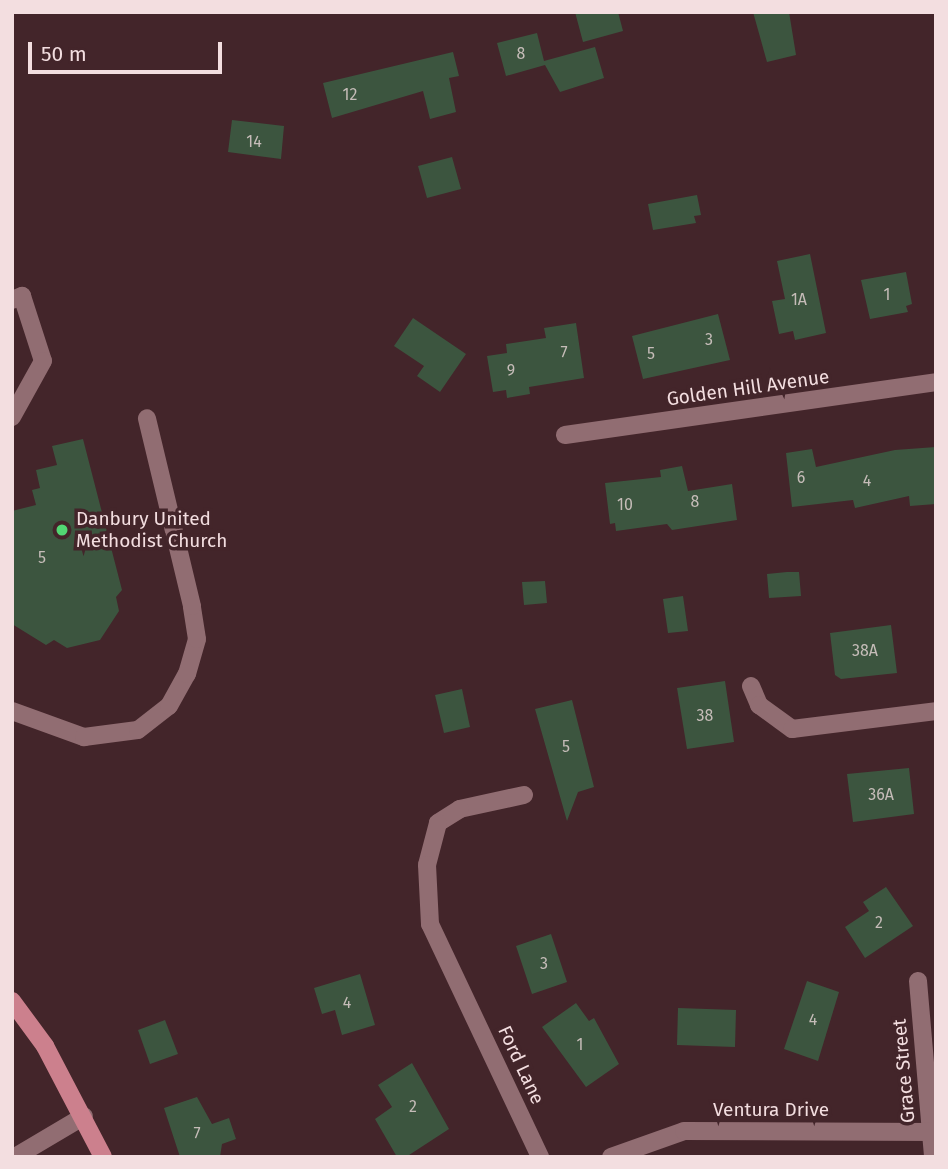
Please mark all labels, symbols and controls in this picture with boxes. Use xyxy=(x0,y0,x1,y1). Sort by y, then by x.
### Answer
scale bar xyxy=(32,28,226,72)
text: 50 m xyxy=(41,41,87,67)
house number: 8 xyxy=(517,44,525,64)
house number: 12 xyxy=(343,85,357,105)
house number: 14 xyxy=(246,132,262,152)
house number: 1 xyxy=(884,285,890,305)
house number: 1A xyxy=(791,290,807,310)
house number: 3 xyxy=(705,330,713,350)
house number: 7 xyxy=(560,343,568,363)
house number: 5 xyxy=(647,344,655,364)
house number: 9 xyxy=(507,361,515,381)
street label: Golden Hill Avenue xyxy=(665,365,831,411)
house number: 6 xyxy=(797,468,805,488)
house number: 4 xyxy=(863,471,871,491)
house number: 8 xyxy=(691,492,699,512)
house number: 10 xyxy=(617,495,633,515)
place label: Danbury United Methodist Church xyxy=(76,508,227,552)
marker: Danbury United Methodist Church xyxy=(54,522,70,538)
house number: 5 xyxy=(38,548,46,568)
house number: 38A xyxy=(852,641,878,661)
house number: 38 xyxy=(697,706,713,726)
house number: 5 xyxy=(562,737,570,757)
house number: 36A xyxy=(868,785,894,805)
house number: 2 xyxy=(875,913,883,933)
house number: 3 xyxy=(540,954,548,974)
house number: 4 xyxy=(343,993,351,1013)
house number: 4 xyxy=(809,1010,817,1030)
street label: Grace Street xyxy=(888,1018,920,1124)
street label: Ford Lane xyxy=(493,1022,549,1108)
house number: 1 xyxy=(577,1035,583,1055)
house number: 2 xyxy=(409,1097,417,1117)
street label: Ventura Drive xyxy=(713,1099,829,1121)
house number: 7 xyxy=(193,1124,201,1144)

